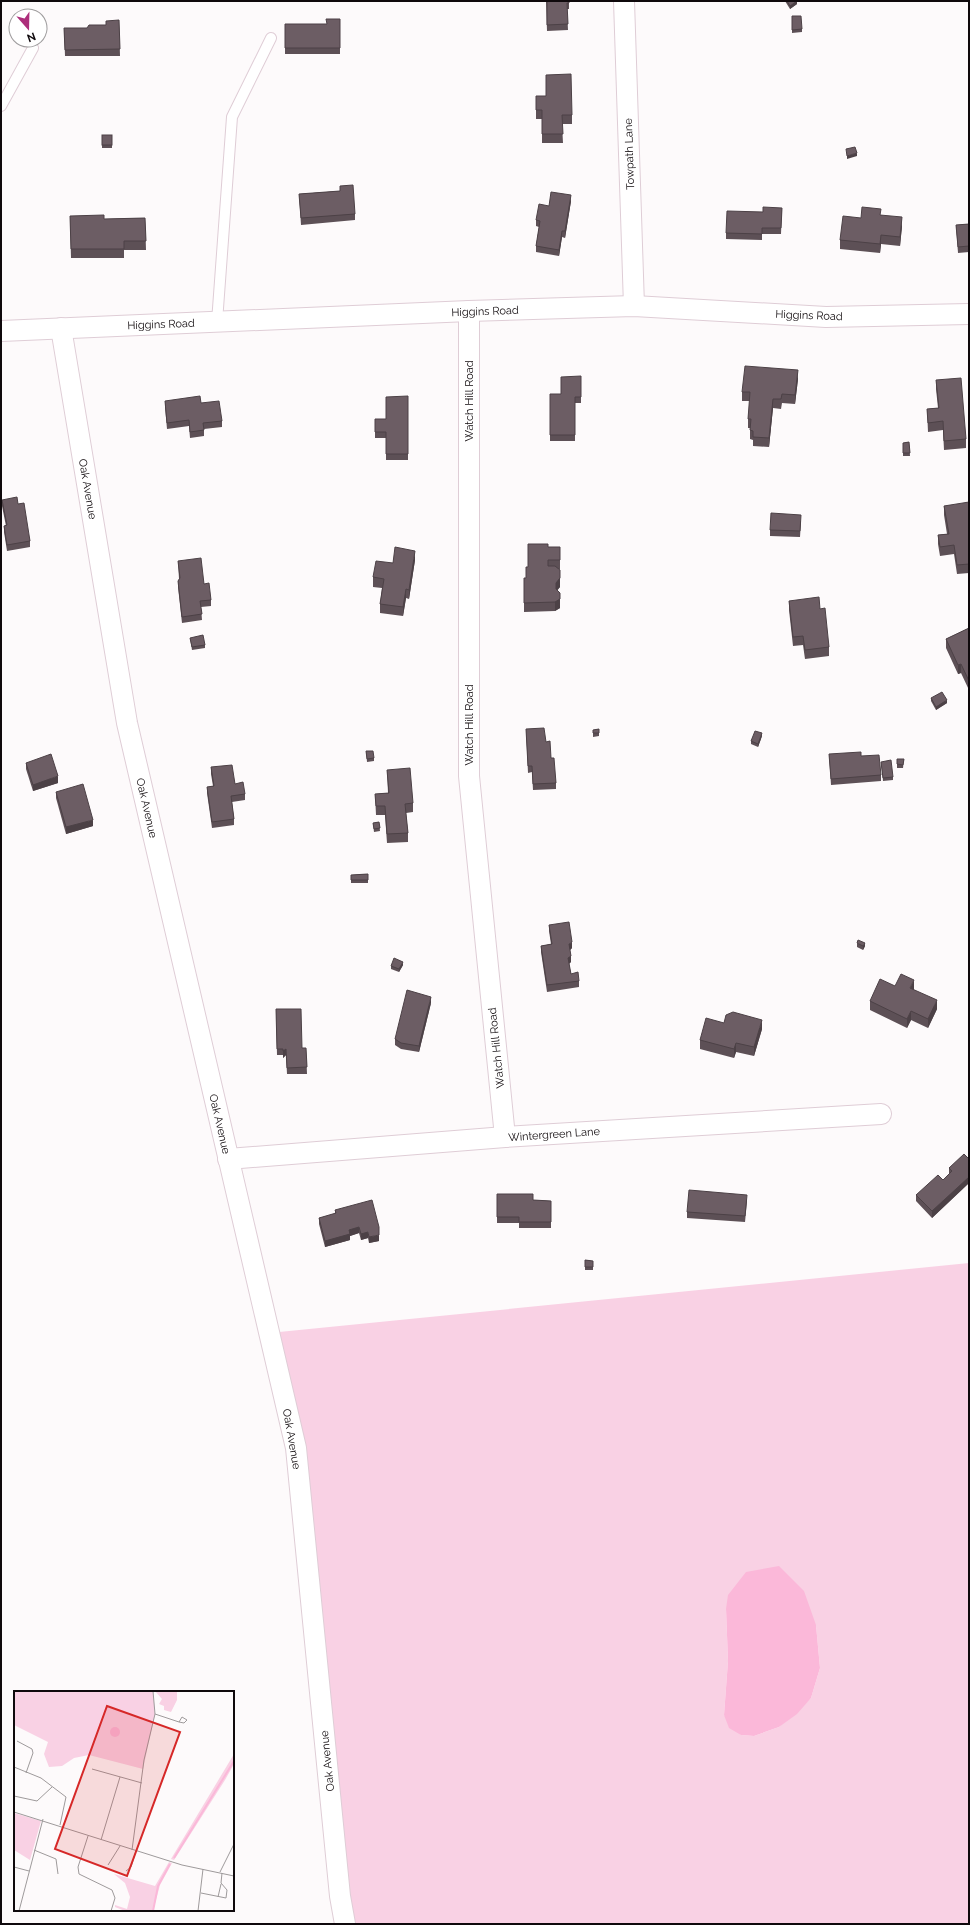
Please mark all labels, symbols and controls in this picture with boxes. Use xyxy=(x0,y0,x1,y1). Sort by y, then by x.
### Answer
north arrow xyxy=(8,8,48,48)
text: N xyxy=(25,29,37,44)
street label: Towpath Lane xyxy=(622,117,637,190)
street label: Higgins Road xyxy=(451,304,519,319)
street label: Higgins Road xyxy=(775,308,843,323)
street label: Higgins Road xyxy=(127,317,195,332)
street label: Watch Hill Road xyxy=(463,360,476,442)
street label: Oak Avenue xyxy=(76,458,99,521)
street label: Watch Hill Road xyxy=(463,684,476,766)
street label: Oak Avenue xyxy=(133,777,160,840)
street label: Watch Hill Road xyxy=(486,1007,507,1089)
street label: Oak Avenue xyxy=(206,1093,233,1156)
street label: Wintergreen Lane xyxy=(508,1125,601,1144)
street label: Oak Avenue xyxy=(280,1408,303,1471)
inset map xyxy=(14,1691,234,1911)
street label: Oak Avenue xyxy=(318,1729,337,1792)

